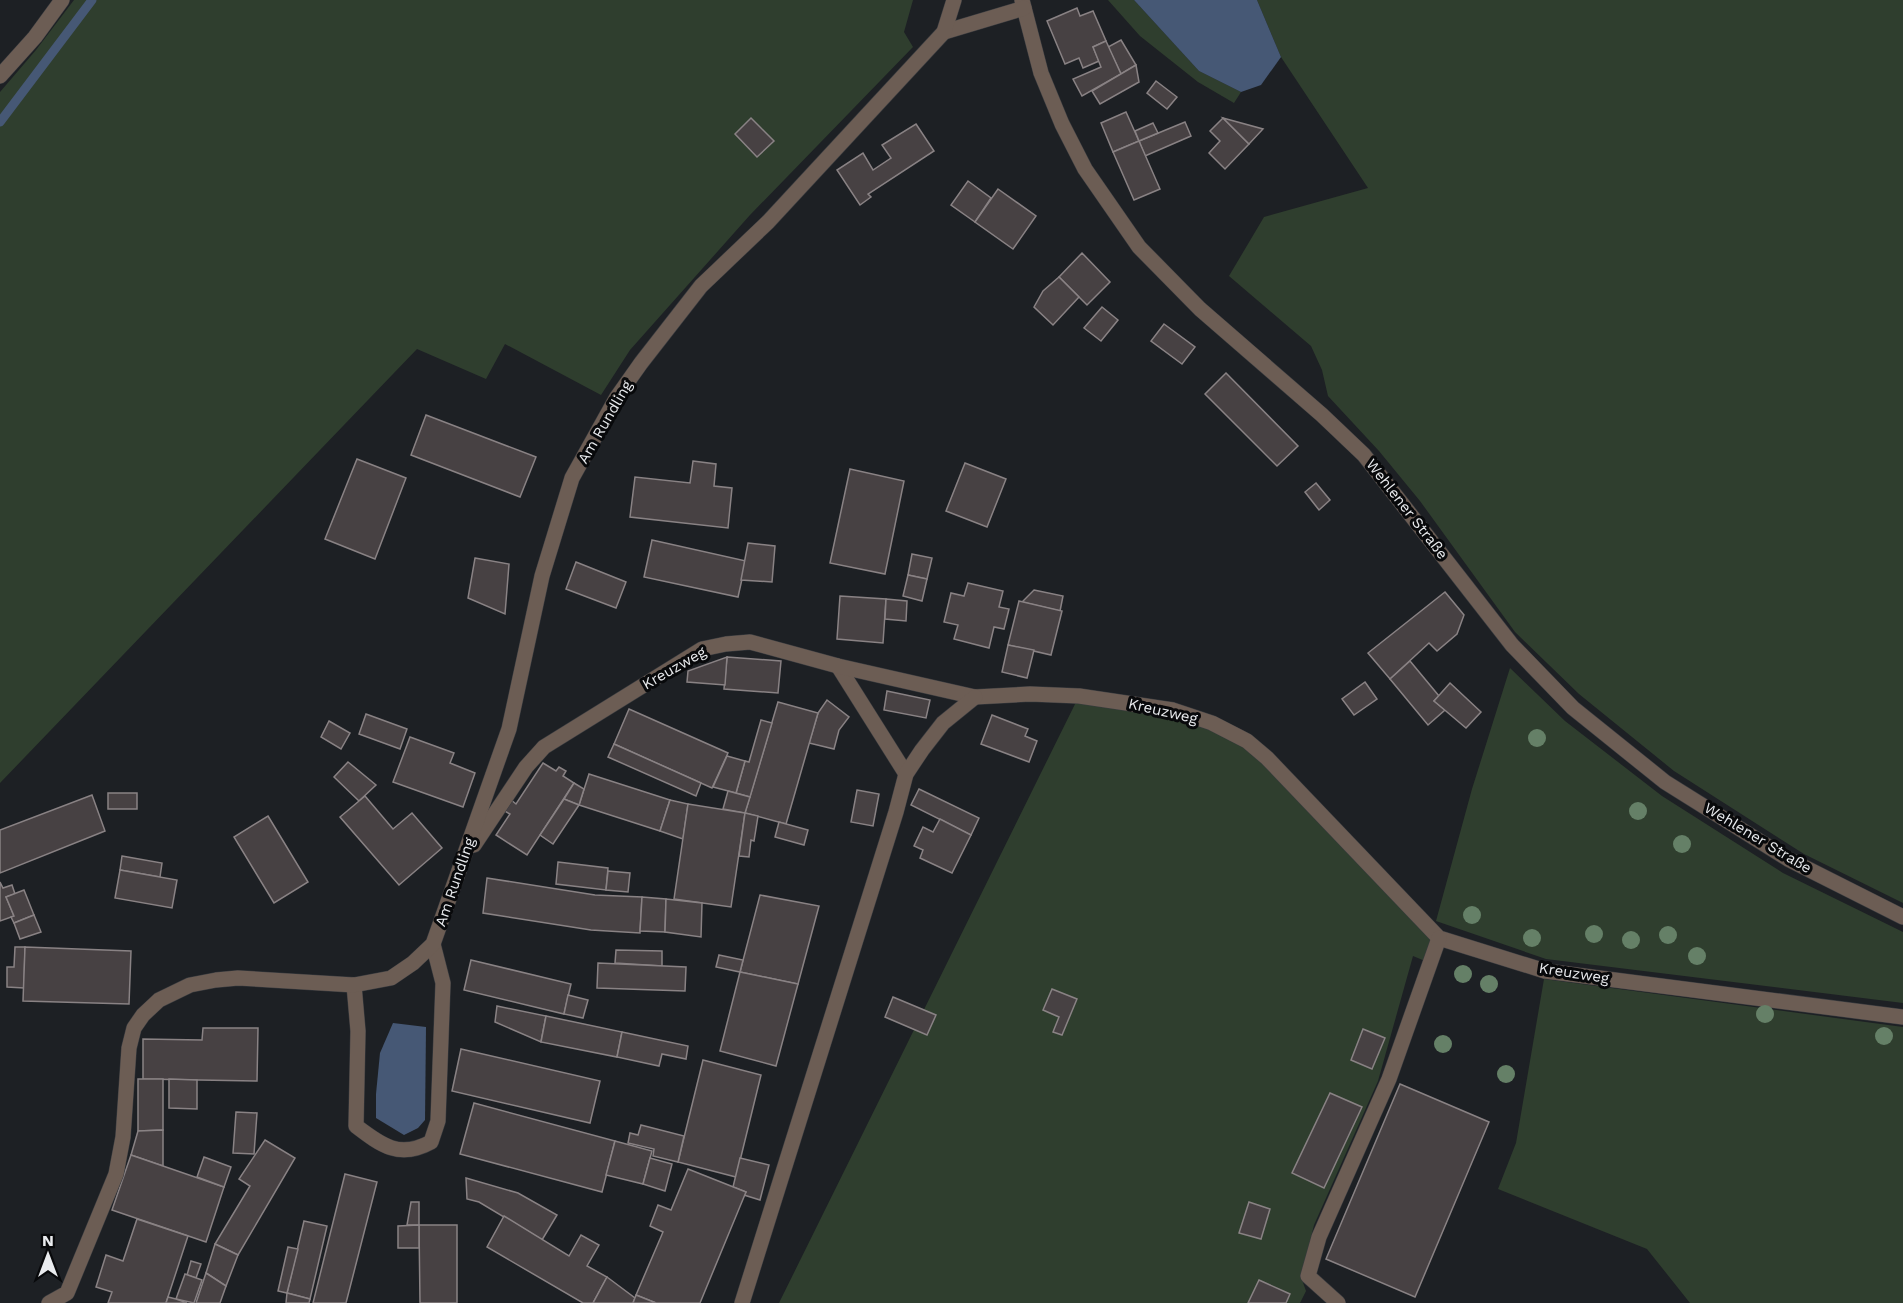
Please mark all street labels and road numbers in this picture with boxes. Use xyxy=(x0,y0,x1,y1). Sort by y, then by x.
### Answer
street label: Am Rundling xyxy=(574,377,636,467)
street label: Wehlener Straße xyxy=(1362,455,1452,563)
street label: Kreuzweg xyxy=(639,643,709,693)
street label: Kreuzweg xyxy=(1127,694,1199,728)
street label: Wehlener Straße xyxy=(1701,799,1815,877)
street label: Am Rundling xyxy=(431,835,479,929)
street label: Kreuzweg xyxy=(1538,959,1610,987)

